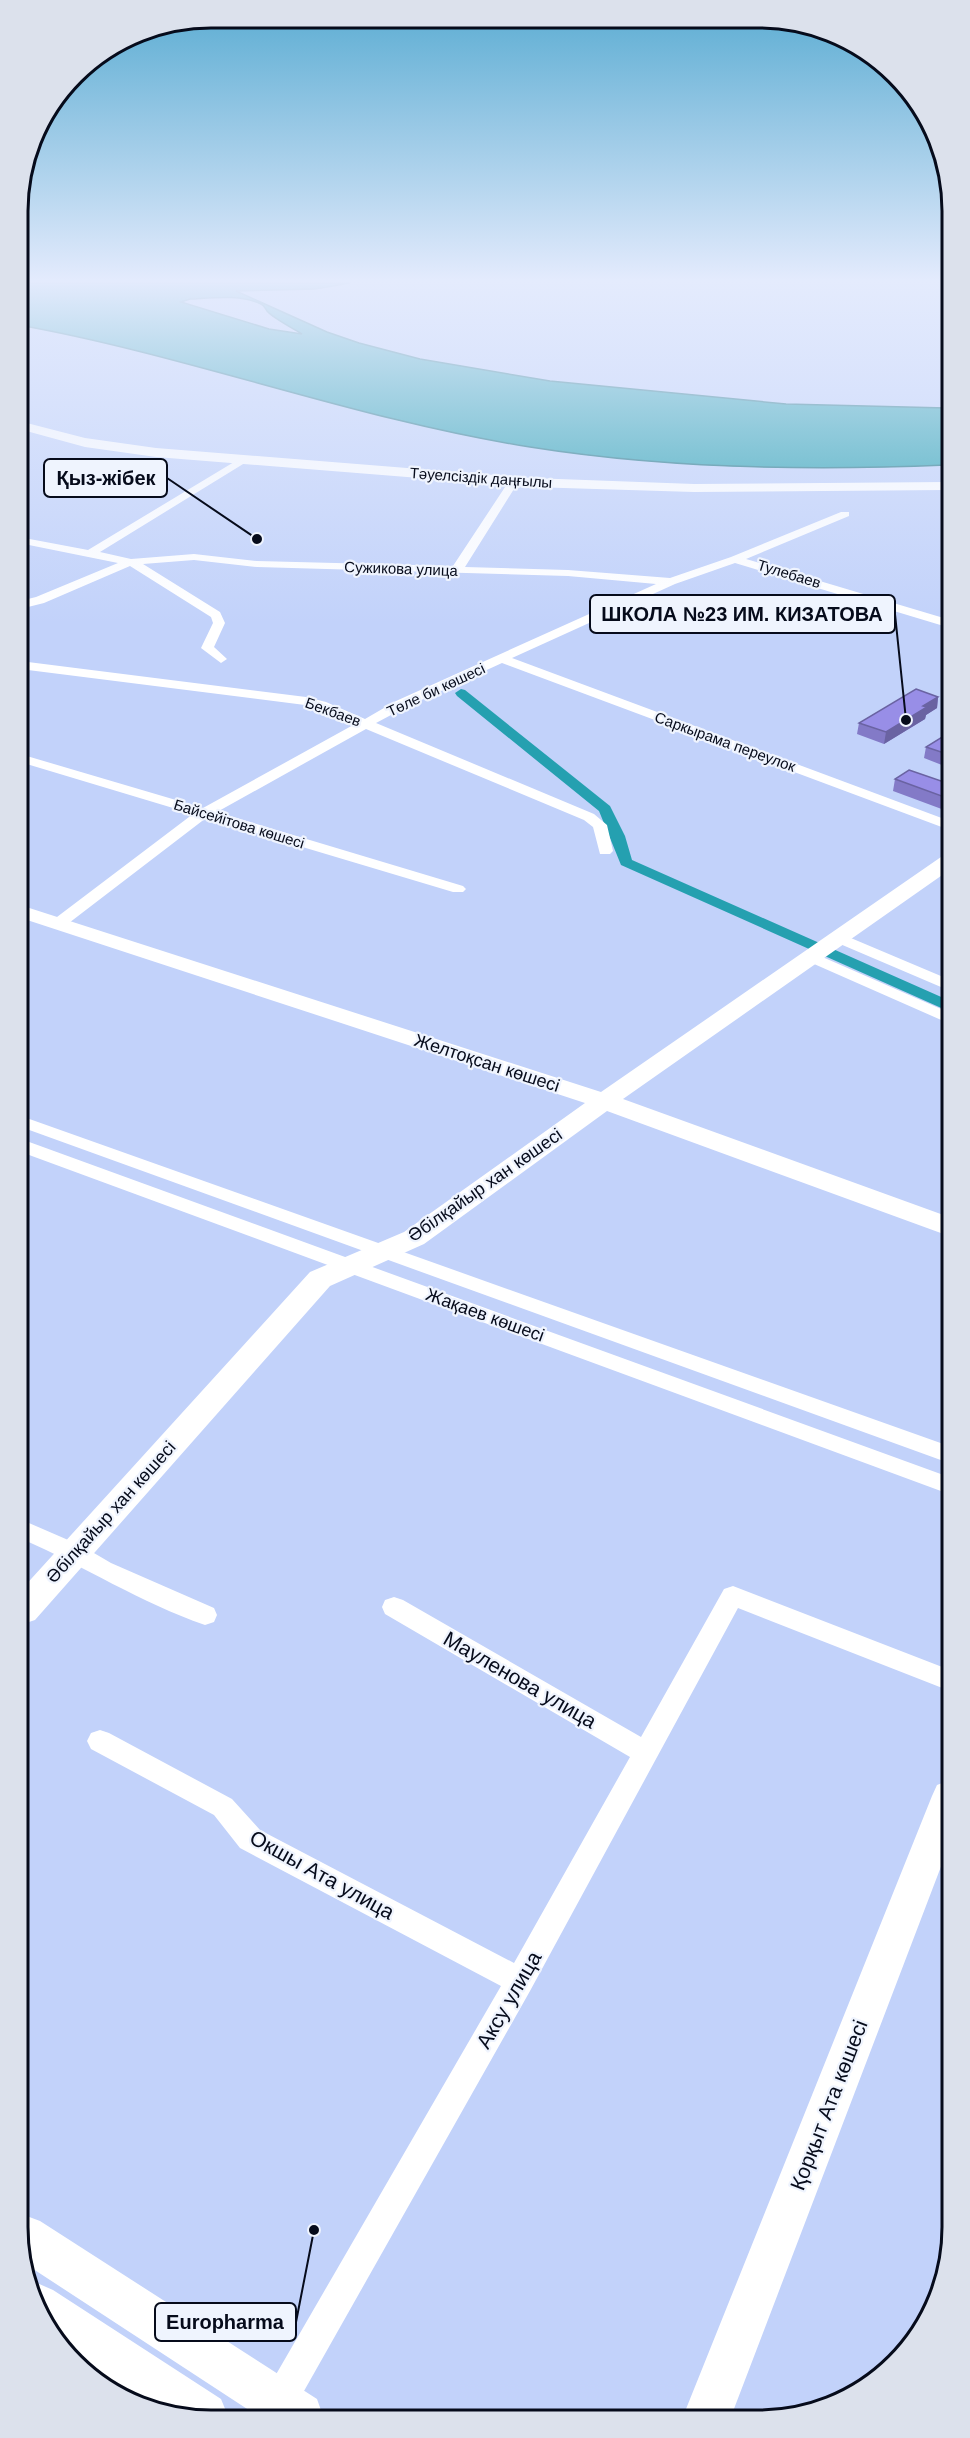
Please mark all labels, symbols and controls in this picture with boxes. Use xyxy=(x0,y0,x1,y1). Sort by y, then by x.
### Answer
callout: Қыз-жібек xyxy=(44,459,167,497)
street label: Тәуелсіздік даңғылы xyxy=(409,464,553,491)
text: Қыз-жібек xyxy=(56,467,157,489)
street label: Тулебаев xyxy=(755,556,823,591)
street label: Сужикова улица xyxy=(344,558,459,579)
callout: ШКОЛА №23 ИМ. КИЗАТОВА xyxy=(590,595,895,633)
text: ШКОЛА №23 ИМ. КИЗАТОВА xyxy=(601,603,883,625)
street label: Төле би көшесі xyxy=(384,659,487,720)
street label: Бекбаев xyxy=(303,694,363,729)
street label: Саркырама переулок xyxy=(652,708,798,775)
street label: Байсейітова көшесі xyxy=(172,796,306,851)
street label: Желтоқсан көшесі xyxy=(412,1030,562,1096)
street label: Әбілқайыр хан көшесі xyxy=(404,1124,566,1246)
street label: Жақаев көшесі xyxy=(423,1284,547,1346)
street label: Әбілқайыр хан көшесі xyxy=(42,1437,180,1587)
street label: Мауленова улица xyxy=(440,1626,601,1733)
street label: Окшы Ата улица xyxy=(246,1825,399,1924)
street label: Аксу улица xyxy=(472,1947,546,2052)
street label: Қорқыт Ата көшесі xyxy=(785,2017,872,2193)
callout: Europharma xyxy=(155,2303,296,2341)
text: Europharma xyxy=(166,2311,285,2333)

